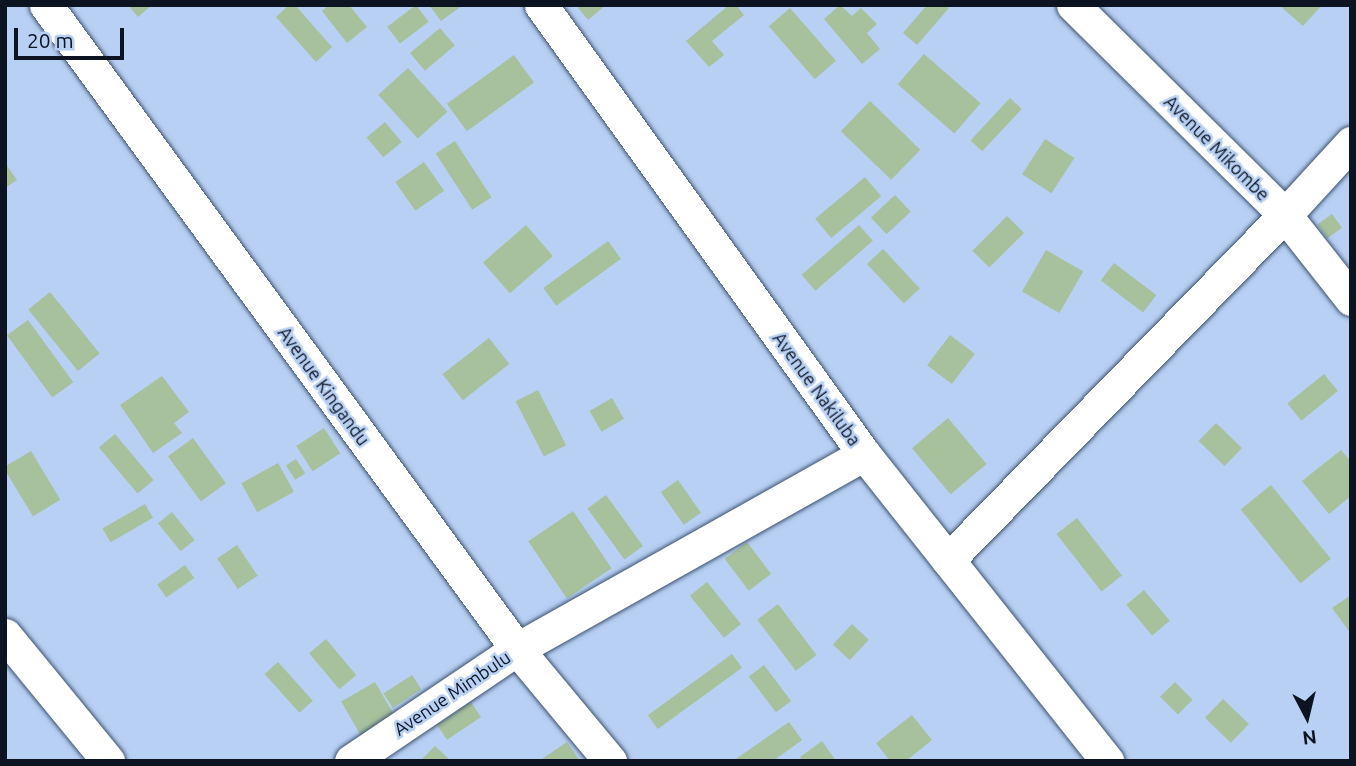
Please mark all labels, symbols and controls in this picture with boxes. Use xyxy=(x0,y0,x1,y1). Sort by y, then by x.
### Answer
scale bar xyxy=(18,14,128,58)
text: 20 m xyxy=(27,28,74,52)
street label: Avenue Mikombe xyxy=(1160,91,1274,205)
street label: Avenue Kingandu xyxy=(274,322,374,450)
street label: Avenue Nakiluba xyxy=(769,328,865,450)
street label: Avenue Mimbulu xyxy=(390,646,514,740)
north arrow xyxy=(1272,682,1342,752)
text: N xyxy=(1301,726,1318,750)

